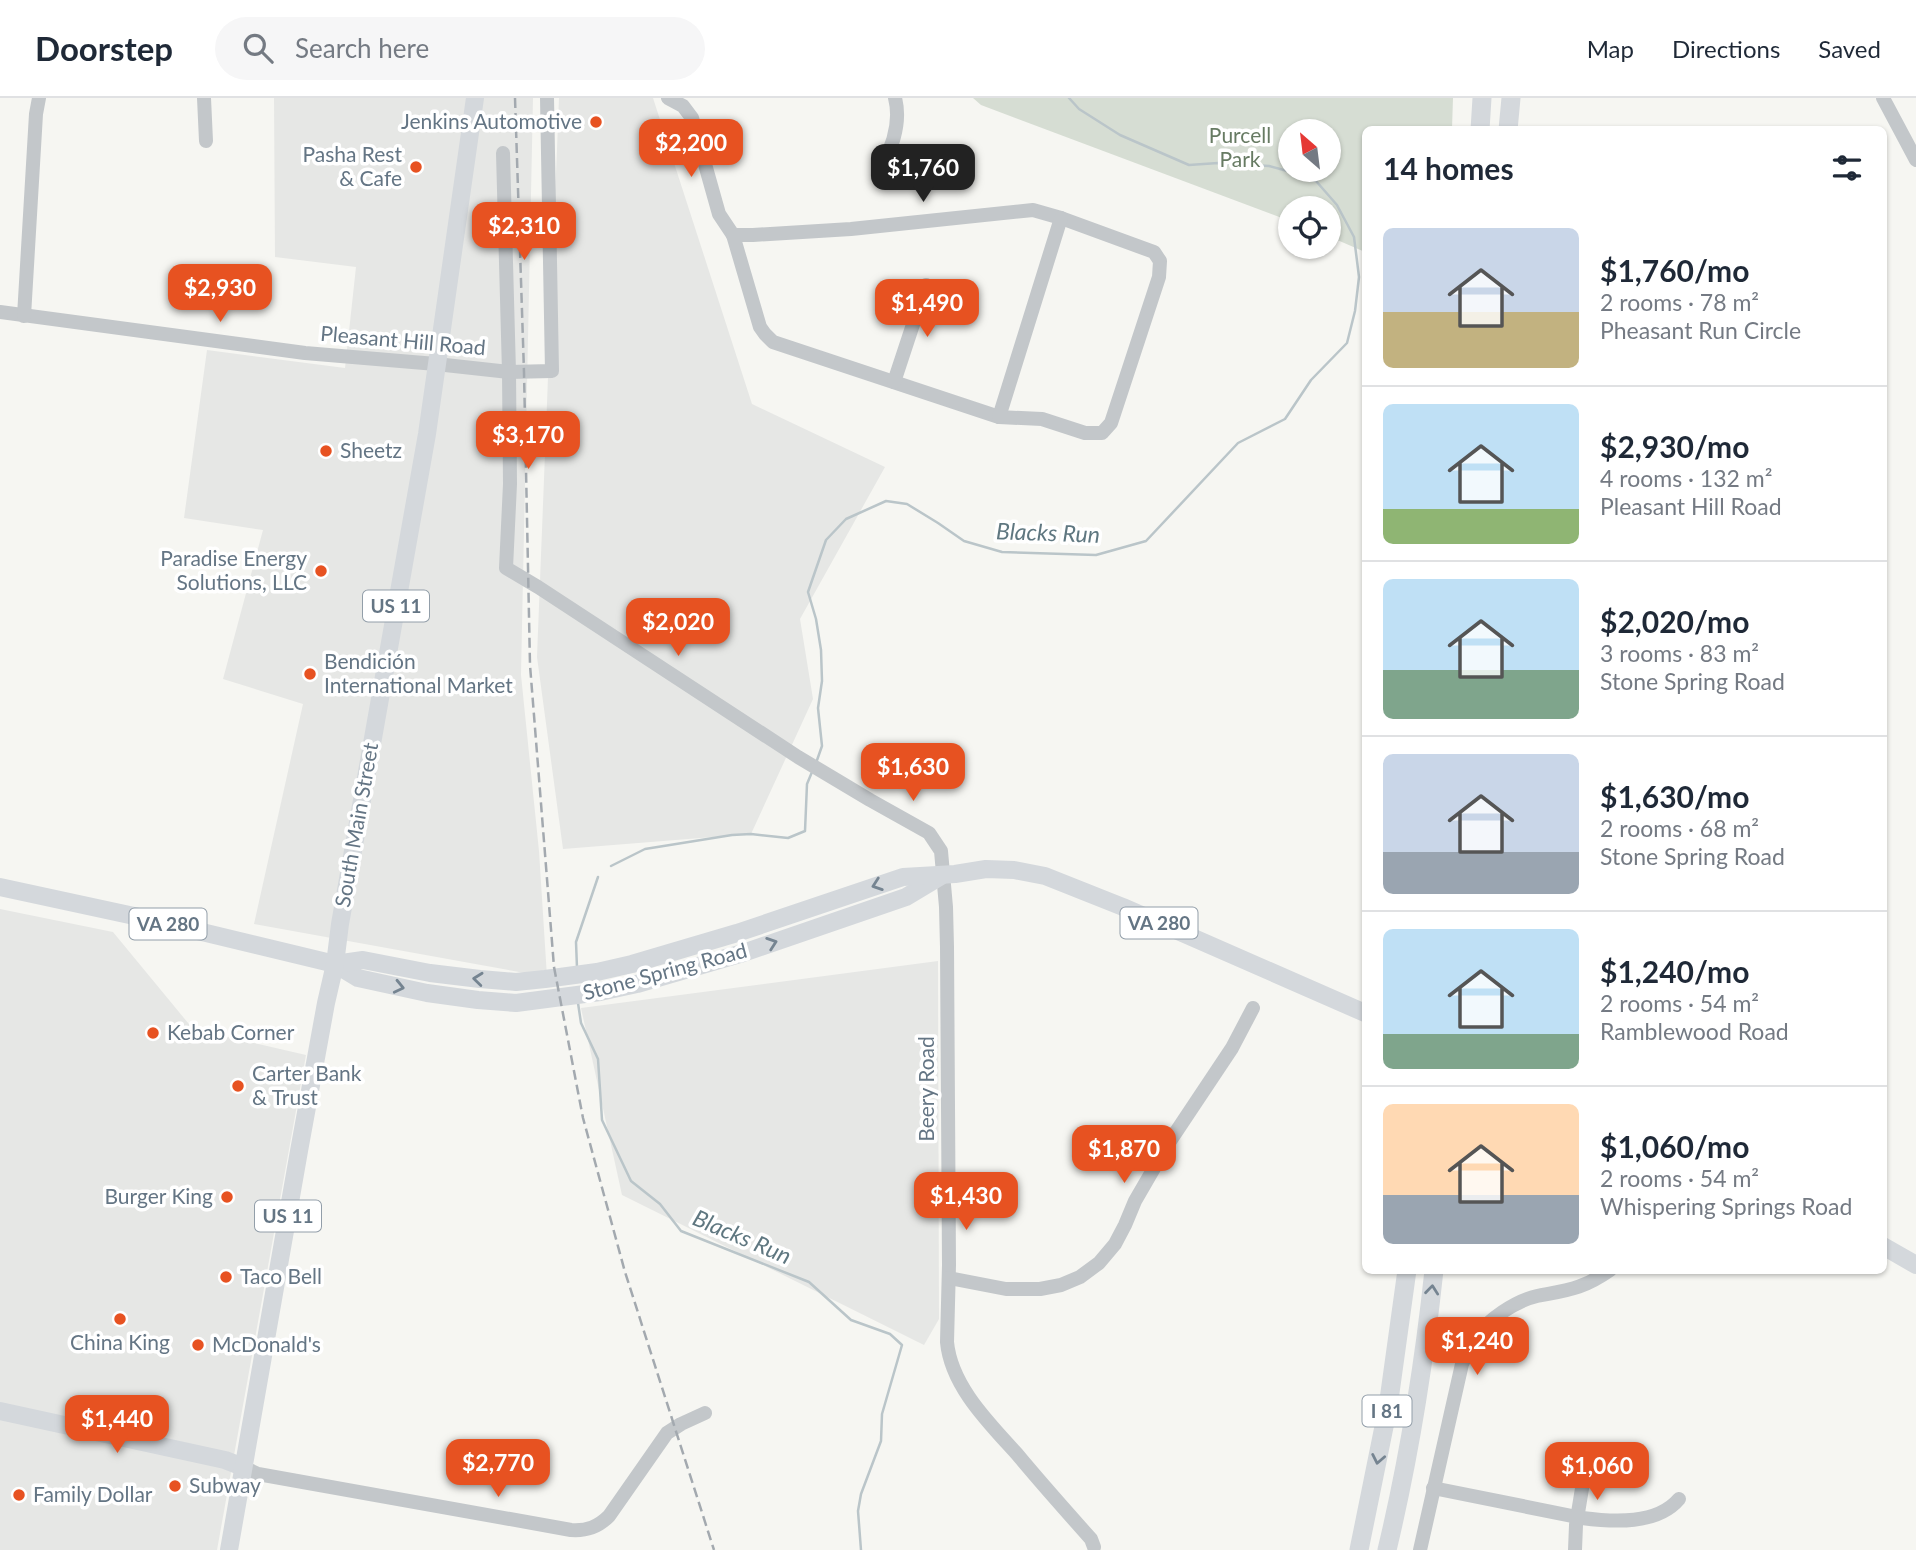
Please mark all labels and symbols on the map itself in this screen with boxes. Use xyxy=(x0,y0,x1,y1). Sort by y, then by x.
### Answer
place label: Jenkins Automotive xyxy=(401,108,582,133)
marker: Jenkins Automotive xyxy=(588,114,604,130)
north arrow xyxy=(1278,119,1340,182)
pin: $2,200 xyxy=(634,120,748,179)
park label: Purcell Park xyxy=(1209,122,1271,171)
place label: Pasha Rest & Cafe xyxy=(302,141,402,190)
pin: $1,760 xyxy=(866,144,980,204)
marker: Pasha Rest & Cafe xyxy=(408,159,424,175)
pin: $2,310 xyxy=(467,202,581,262)
pin: $2,930 xyxy=(163,264,277,324)
pin: $1,490 xyxy=(870,280,984,339)
street label: Pleasant Hill Road xyxy=(319,320,487,359)
pin: $3,170 xyxy=(471,412,585,471)
place label: Sheetz xyxy=(340,437,402,462)
marker: Sheetz xyxy=(318,443,334,459)
water label: Blacks Run xyxy=(996,516,1100,548)
place label: Paradise Energy Solutions, LLC xyxy=(160,545,307,594)
marker: Paradise Energy Solutions, LLC xyxy=(313,563,329,579)
road number: US 11 xyxy=(363,590,429,622)
pin: $2,020 xyxy=(621,598,735,658)
place label: Bendición International Market xyxy=(324,648,513,697)
marker: Bendición International Market xyxy=(302,666,318,682)
street label: South Main Street xyxy=(329,740,382,909)
pin: $1,630 xyxy=(856,744,970,803)
one-way arrow xyxy=(871,877,884,891)
road number: VA 280 xyxy=(130,908,206,940)
road number: VA 280 xyxy=(1120,908,1198,938)
street label: Stone Spring Road xyxy=(580,937,749,1004)
one-way arrow xyxy=(766,937,778,951)
one-way arrow xyxy=(472,971,483,986)
one-way arrow xyxy=(393,979,405,993)
place label: Kebab Corner xyxy=(167,1019,295,1044)
marker: Kebab Corner xyxy=(145,1025,161,1041)
street label: Beery Road xyxy=(913,1036,938,1142)
place label: Carter Bank & Trust xyxy=(252,1060,362,1109)
marker: Carter Bank & Trust xyxy=(230,1078,246,1094)
pin: $1,870 xyxy=(1067,1126,1181,1185)
pin: $1,430 xyxy=(909,1172,1023,1232)
place label: Burger King xyxy=(105,1183,213,1208)
marker: Burger King xyxy=(219,1189,235,1205)
road number: US 11 xyxy=(255,1200,321,1232)
water label: Blacks Run xyxy=(689,1203,796,1269)
place label: Taco Bell xyxy=(240,1263,322,1288)
marker: Taco Bell xyxy=(218,1269,234,1285)
one-way arrow xyxy=(1425,1284,1440,1296)
marker: China King xyxy=(112,1311,128,1327)
pin: $1,240 xyxy=(1420,1318,1534,1377)
place label: China King xyxy=(70,1329,170,1354)
place label: McDonald's xyxy=(212,1331,321,1356)
marker: McDonald's xyxy=(190,1337,206,1353)
pin: $1,440 xyxy=(60,1396,174,1455)
road number: I 81 xyxy=(1362,1396,1412,1427)
pin: $2,770 xyxy=(441,1440,555,1499)
pin: $1,060 xyxy=(1540,1442,1654,1502)
one-way arrow xyxy=(1372,1453,1387,1465)
place label: Subway xyxy=(189,1472,261,1497)
marker: Subway xyxy=(167,1478,183,1494)
place label: Family Dollar xyxy=(33,1481,153,1506)
marker: Family Dollar xyxy=(11,1487,27,1503)

